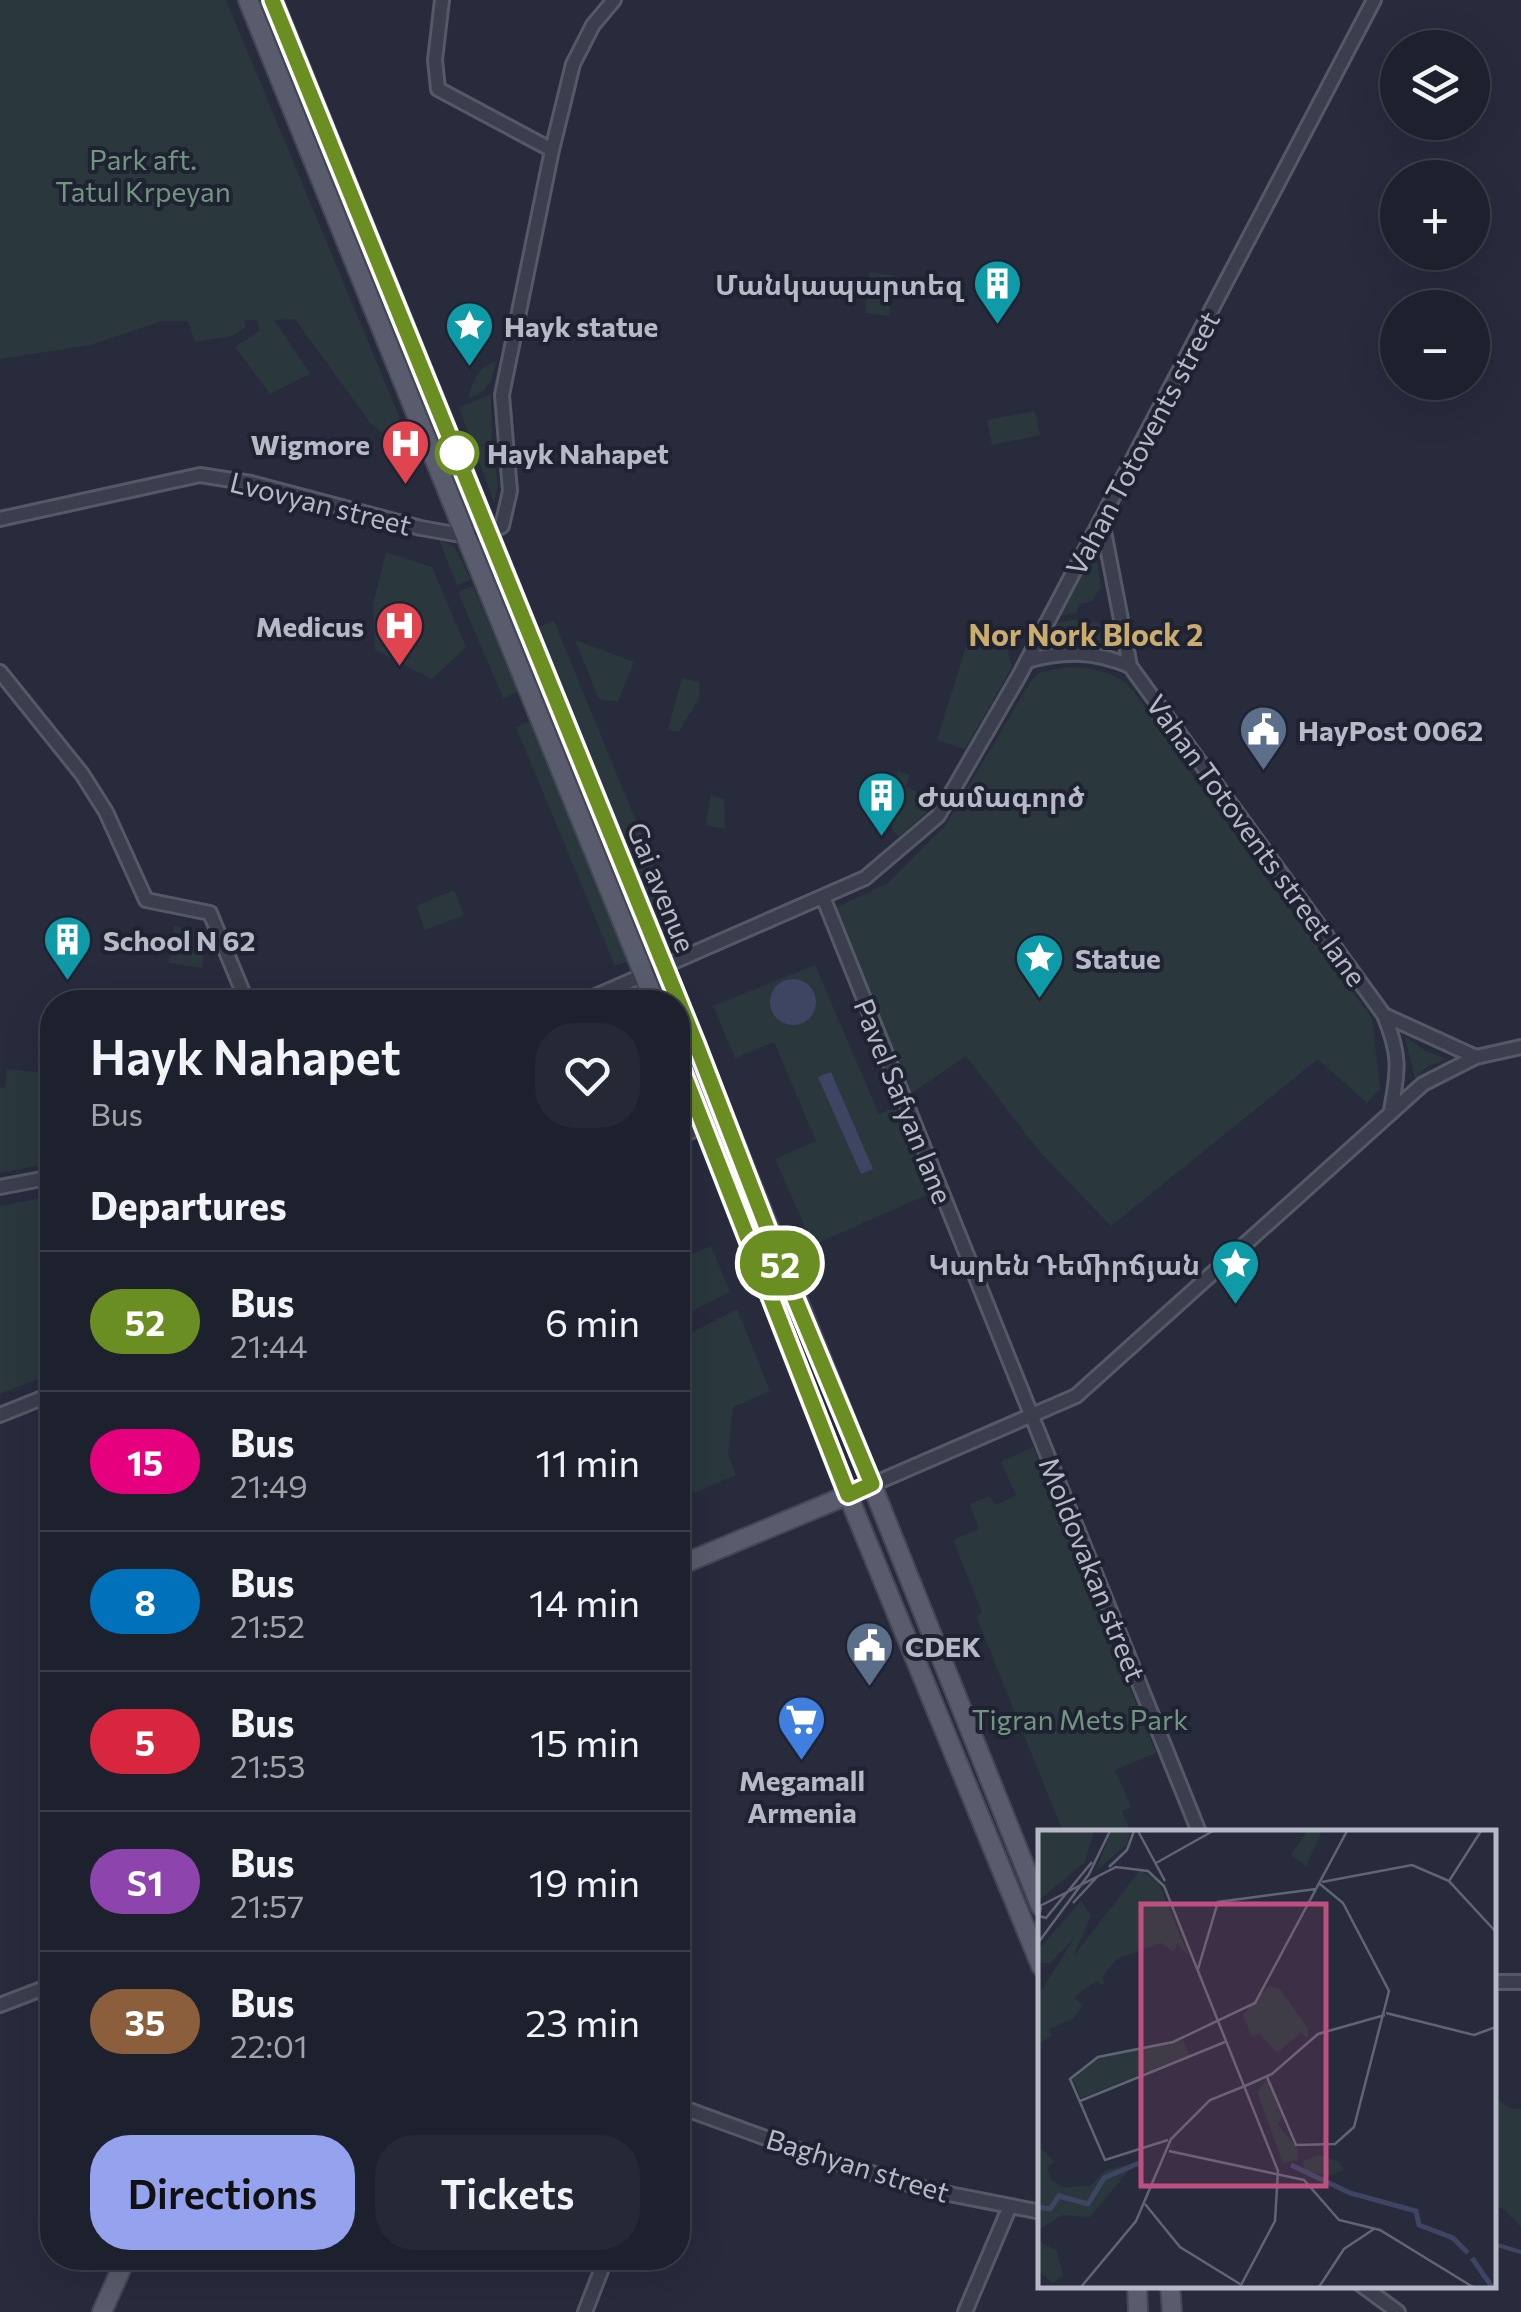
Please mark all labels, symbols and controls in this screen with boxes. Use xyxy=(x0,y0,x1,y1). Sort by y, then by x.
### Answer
map controls xyxy=(1380,30,1490,400)
button: layers xyxy=(1380,30,1490,140)
park label: Park aft. Tatul Krpeyan xyxy=(55,142,231,208)
button: + xyxy=(1380,160,1490,270)
building icon: Մանկապարտեզ xyxy=(972,258,1024,326)
place label: Մանկապարտեզ xyxy=(715,267,965,302)
button: − xyxy=(1380,290,1490,400)
place icon: Hayk statue xyxy=(443,300,495,368)
street label: Vahan Totovents street xyxy=(1058,305,1226,581)
place label: Hayk statue xyxy=(504,309,658,343)
hospital icon: Wigmore xyxy=(379,418,431,486)
place label: Wigmore xyxy=(250,427,370,461)
marker: Hayk Nahapet xyxy=(436,432,478,474)
place label: Hayk Nahapet xyxy=(487,436,669,470)
street label: Lvovyan street xyxy=(227,464,415,542)
hospital icon: Medicus xyxy=(373,600,425,668)
place label: Medicus xyxy=(256,609,364,643)
district label: Nor Nork Block 2 xyxy=(969,615,1203,652)
street label: Vahan Totovents street lane xyxy=(1140,688,1374,992)
public building icon: HayPost 0062 xyxy=(1237,704,1289,772)
place label: HayPost 0062 xyxy=(1298,713,1483,747)
building icon: Ժամագործ xyxy=(856,770,908,838)
place label: Ժամագործ xyxy=(917,779,1085,814)
street label: Gai avenue xyxy=(621,817,703,957)
building icon: School N 62 xyxy=(42,914,94,982)
place label: School N 62 xyxy=(103,923,255,957)
place icon: Statue xyxy=(1014,932,1066,1000)
place label: Statue xyxy=(1075,941,1161,975)
street label: Pavel Safyan lane xyxy=(847,994,961,1208)
button: heart xyxy=(535,1023,640,1128)
text: Hayk Nahapet xyxy=(90,1026,401,1085)
text: Bus xyxy=(90,1093,143,1133)
text: Departures xyxy=(90,1181,287,1228)
line badge: 52 xyxy=(735,1230,825,1296)
place icon: Կարեն Դեմիրճյան xyxy=(1209,1238,1261,1306)
text: 52 xyxy=(760,1242,800,1285)
place label: Կարեն Դեմիրճյան xyxy=(928,1247,1200,1282)
text: Bus xyxy=(230,1278,295,1325)
text: 6 min xyxy=(545,1298,640,1345)
text: 52 xyxy=(125,1300,165,1343)
text: 21:44 xyxy=(230,1325,307,1365)
text: Bus xyxy=(230,1418,295,1465)
text: 11 min xyxy=(536,1438,640,1485)
text: 15 xyxy=(127,1440,163,1483)
street label: Moldovakan street xyxy=(1033,1452,1153,1686)
text: 21:49 xyxy=(230,1465,308,1505)
text: Bus xyxy=(230,1558,295,1605)
text: 14 min xyxy=(529,1578,640,1625)
text: 8 xyxy=(134,1580,156,1623)
text: 21:52 xyxy=(230,1605,305,1645)
public building icon: CDEK xyxy=(844,1620,896,1688)
place label: CDEK xyxy=(905,1629,981,1663)
supermarket icon: Megamall Armenia xyxy=(776,1694,828,1762)
text: Bus xyxy=(230,1698,295,1745)
park label: Tigran Mets Park xyxy=(972,1702,1188,1736)
text: 15 min xyxy=(530,1718,640,1765)
text: 5 xyxy=(135,1720,155,1763)
text: 21:53 xyxy=(230,1745,306,1785)
place label: Megamall Armenia xyxy=(739,1763,865,1829)
inset map xyxy=(1038,1830,1496,2287)
text: Bus xyxy=(230,1838,295,1885)
text: 19 min xyxy=(529,1858,640,1905)
text: Տ1 xyxy=(127,1860,163,1903)
text: 21:57 xyxy=(230,1885,304,1925)
text: Bus xyxy=(230,1978,295,2025)
text: 23 min xyxy=(525,1998,640,2045)
text: 35 xyxy=(125,2000,165,2043)
text: 22:01 xyxy=(230,2025,308,2065)
street label: Baghyan street xyxy=(762,2121,954,2209)
button: Directions xyxy=(90,2135,355,2250)
button: Tickets xyxy=(375,2135,640,2250)

